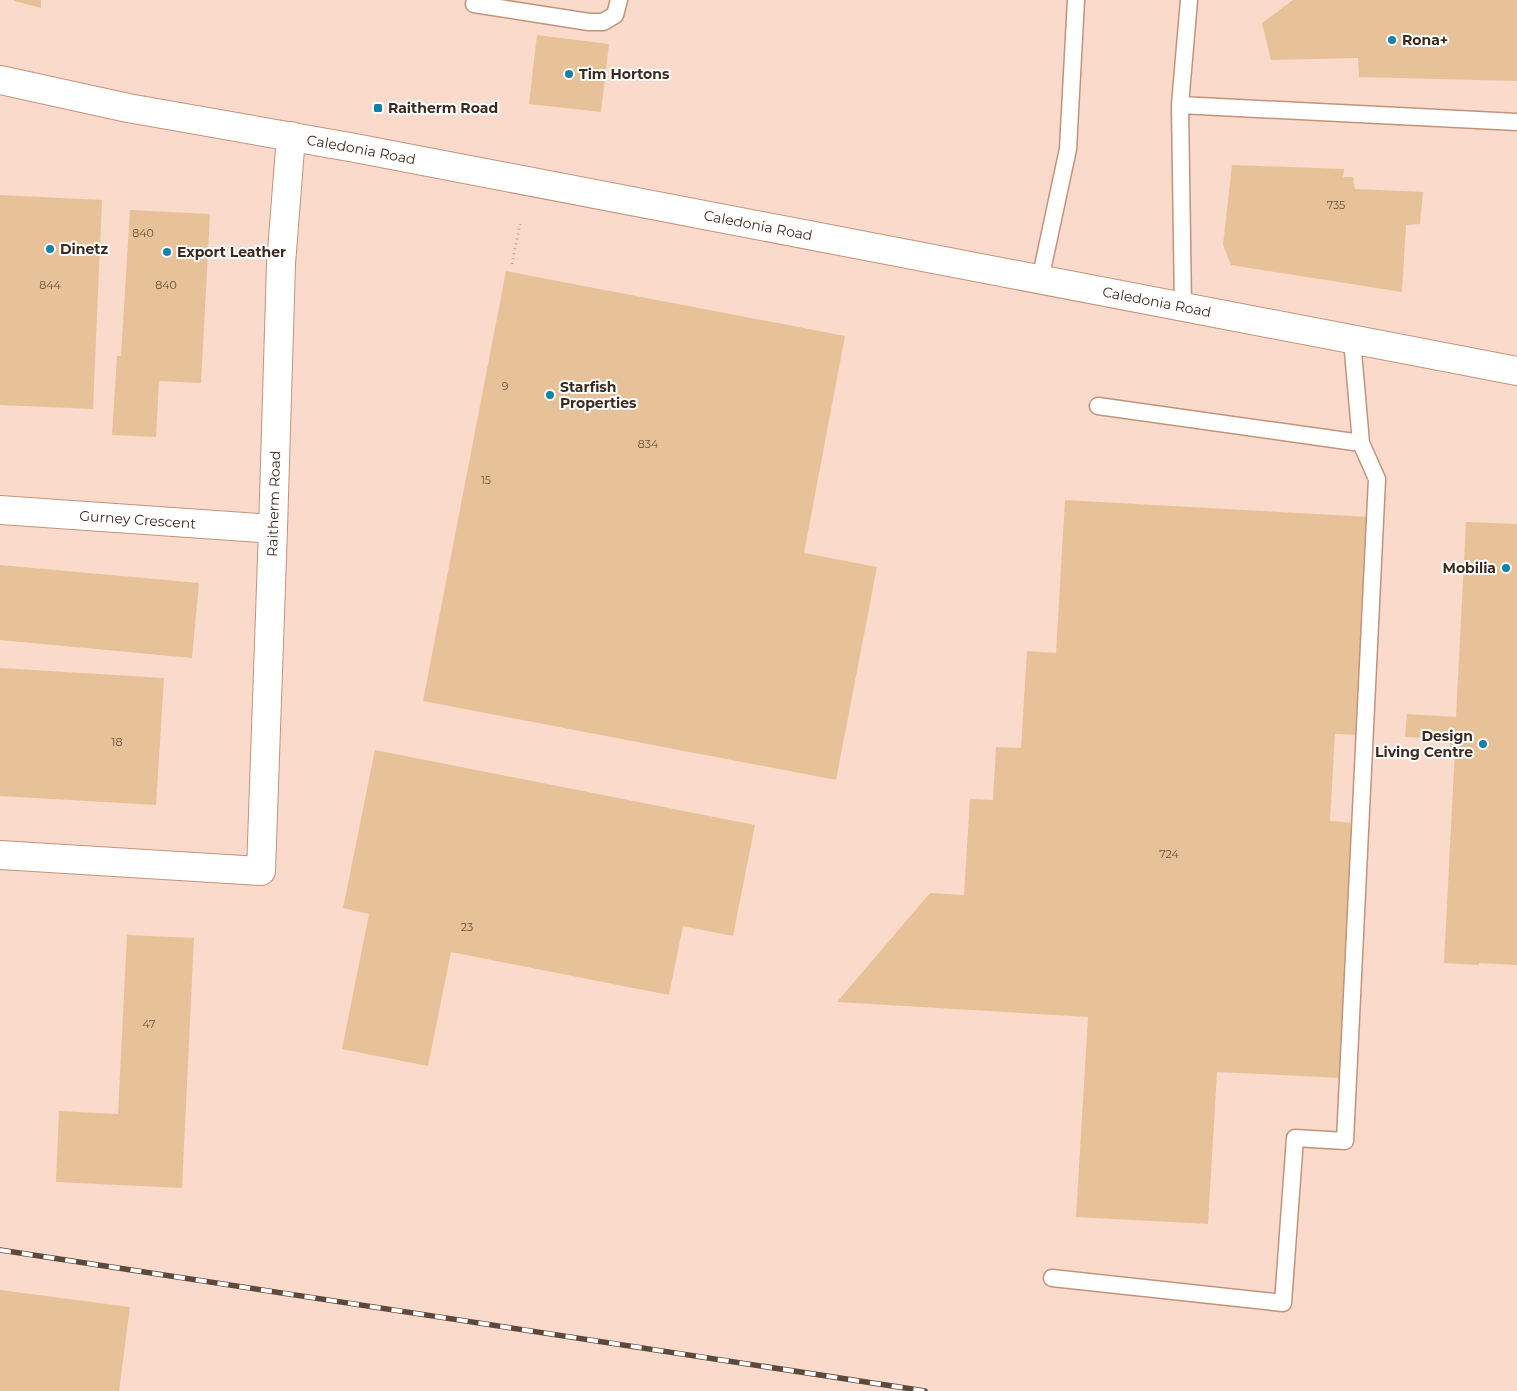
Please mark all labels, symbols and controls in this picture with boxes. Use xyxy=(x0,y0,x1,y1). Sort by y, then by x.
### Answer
place label: Rona+ xyxy=(1402,31,1448,49)
marker: Rona+ xyxy=(1386,34,1398,46)
place label: Tim Hortons xyxy=(579,65,670,83)
marker: Tim Hortons xyxy=(563,68,575,80)
place label: Raitherm Road xyxy=(388,99,498,117)
marker: Raitherm Road xyxy=(372,102,384,114)
street label: Caledonia Road xyxy=(305,131,417,168)
house number: 735 xyxy=(1327,198,1345,212)
street label: Caledonia Road xyxy=(702,206,814,245)
house number: 840 xyxy=(132,226,154,240)
place label: Dinetz xyxy=(60,240,108,258)
marker: Dinetz xyxy=(44,243,56,255)
place label: Export Leather xyxy=(177,243,286,261)
marker: Export Leather xyxy=(161,246,173,258)
house number: 844 xyxy=(39,278,62,292)
house number: 840 xyxy=(155,278,177,292)
street label: Caledonia Road xyxy=(1101,283,1213,321)
place label: Starfish Properties xyxy=(560,378,637,412)
house number: 9 xyxy=(502,379,509,393)
marker: Starfish Properties xyxy=(544,389,556,401)
house number: 834 xyxy=(638,437,659,451)
street label: Raitherm Road xyxy=(263,450,284,557)
house number: 15 xyxy=(481,473,491,487)
street label: Gurney Crescent xyxy=(79,507,197,533)
place label: Mobilia xyxy=(1443,559,1496,577)
marker: Mobilia xyxy=(1500,562,1512,574)
place label: Design Living Centre xyxy=(1375,727,1473,761)
house number: 18 xyxy=(112,735,123,749)
marker: Design Living Centre xyxy=(1477,738,1489,750)
house number: 724 xyxy=(1159,847,1180,861)
house number: 23 xyxy=(461,920,473,934)
house number: 47 xyxy=(142,1017,156,1031)

